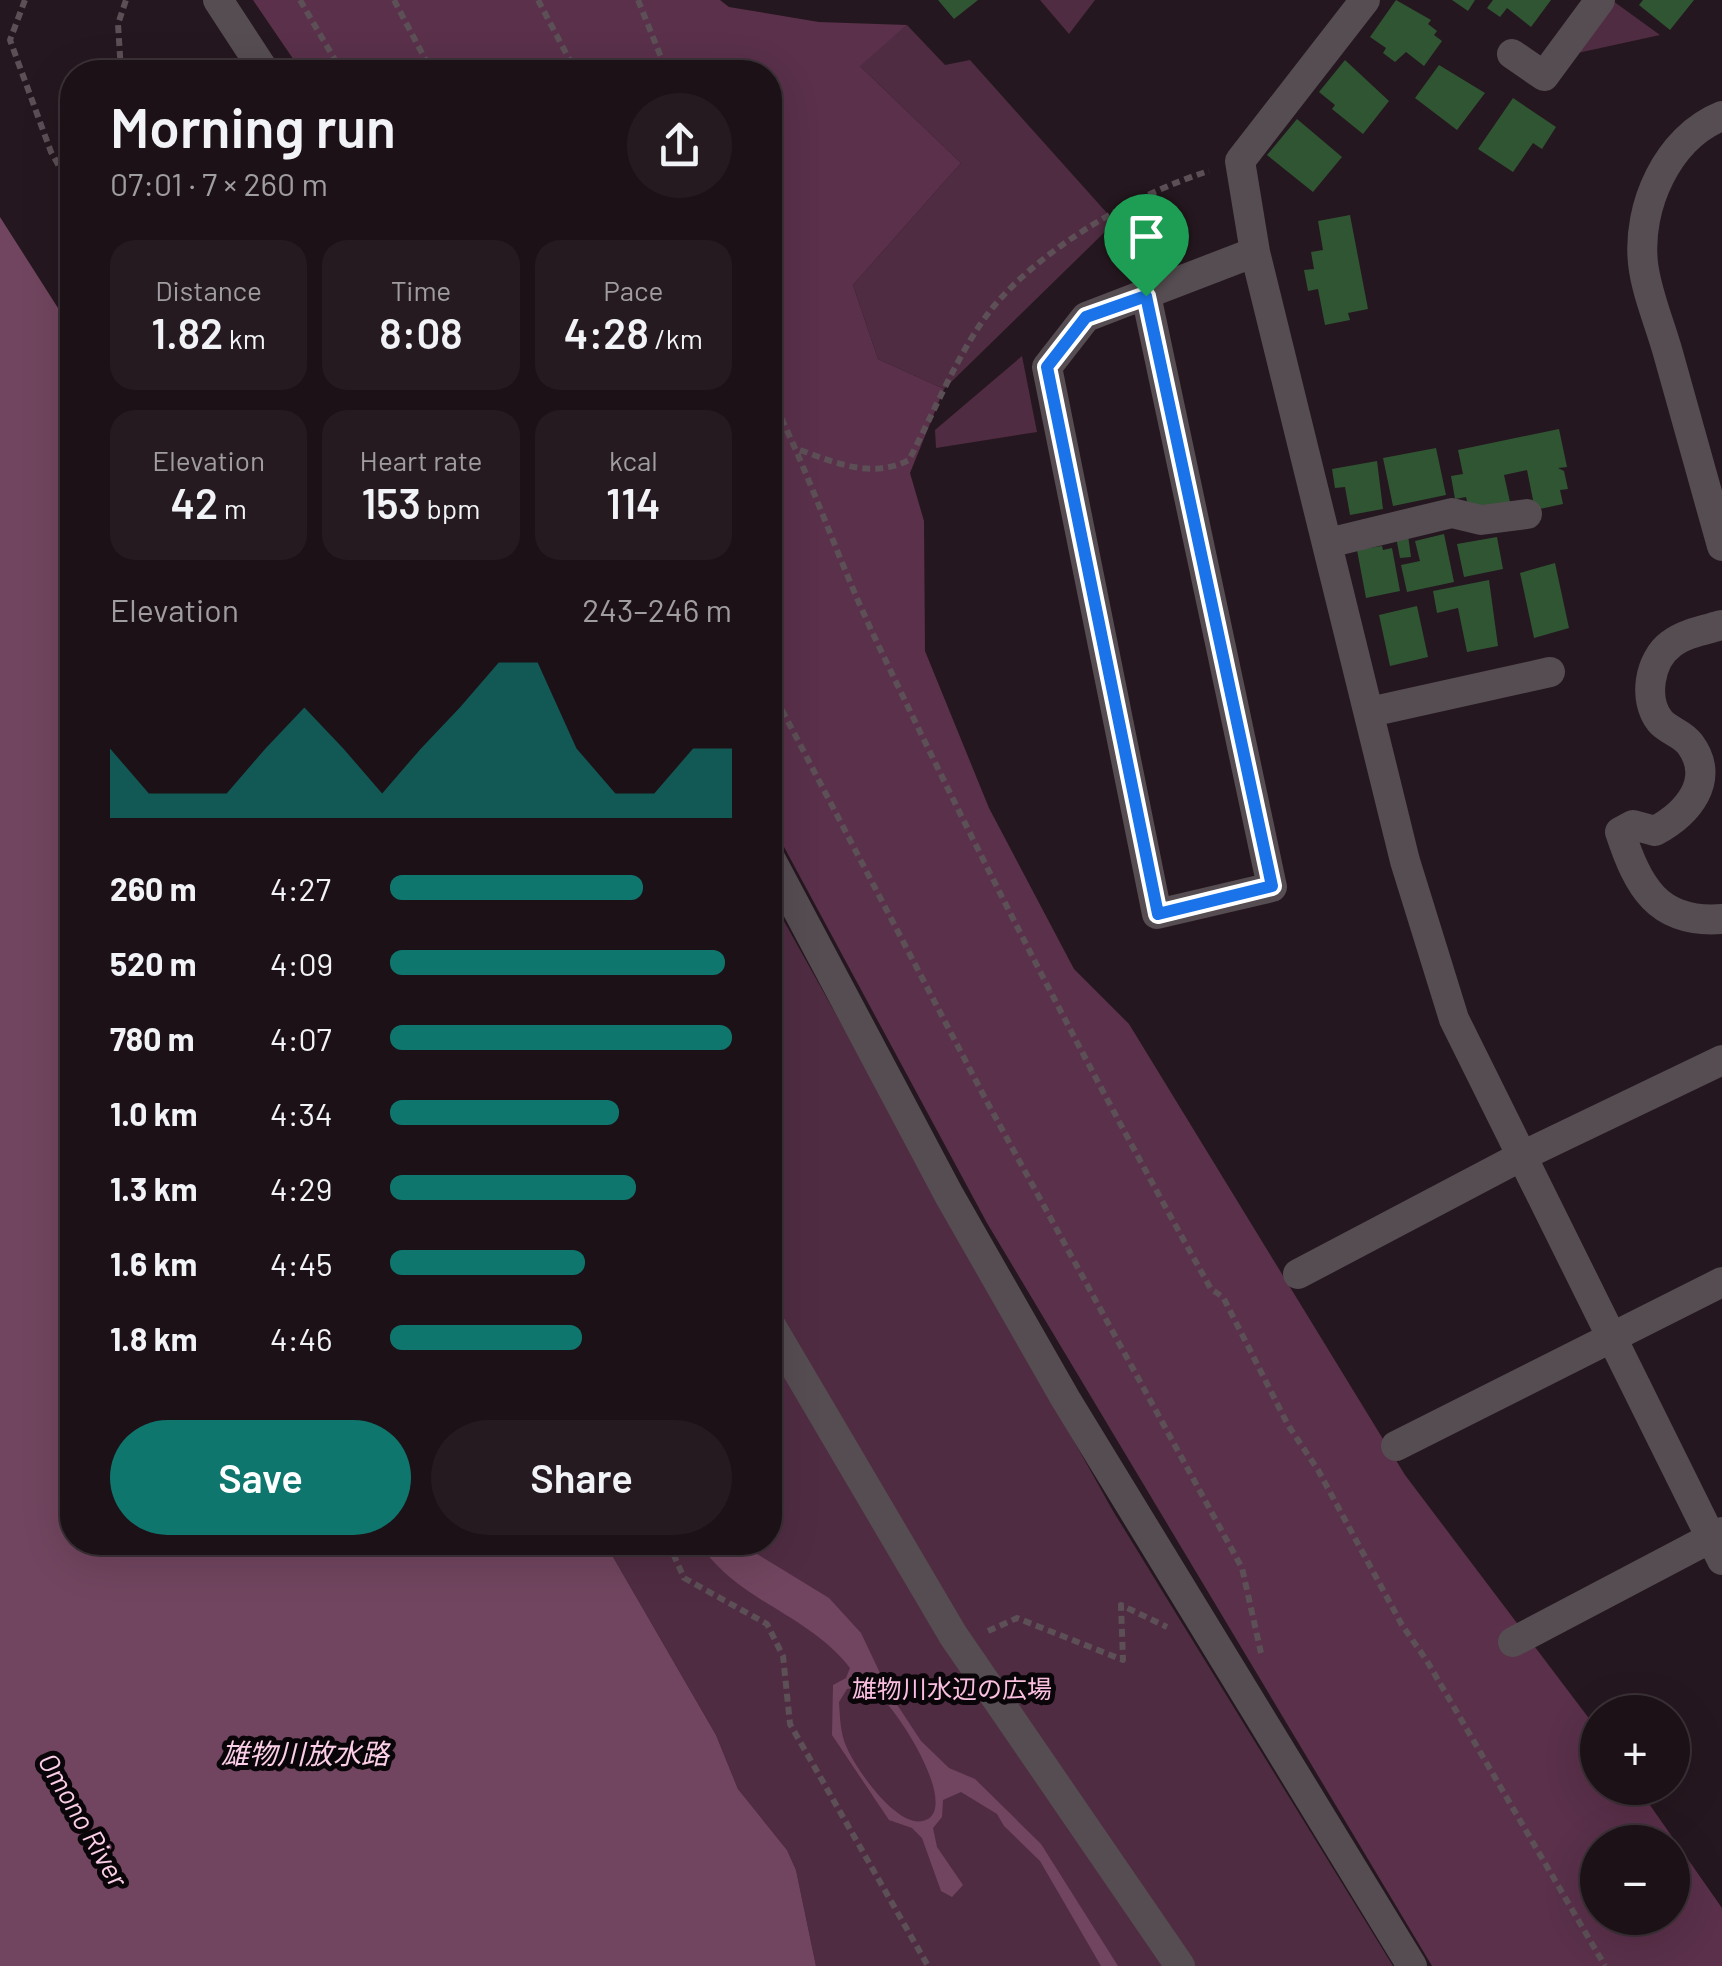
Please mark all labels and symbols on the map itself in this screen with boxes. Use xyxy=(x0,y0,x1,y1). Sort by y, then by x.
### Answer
pin xyxy=(1104,194,1189,297)
park label: 雄物川水辺の広場 xyxy=(852,1673,1052,1703)
water label: 雄物川放水路 xyxy=(221,1736,391,1770)
water label: Omono River xyxy=(32,1746,136,1893)

